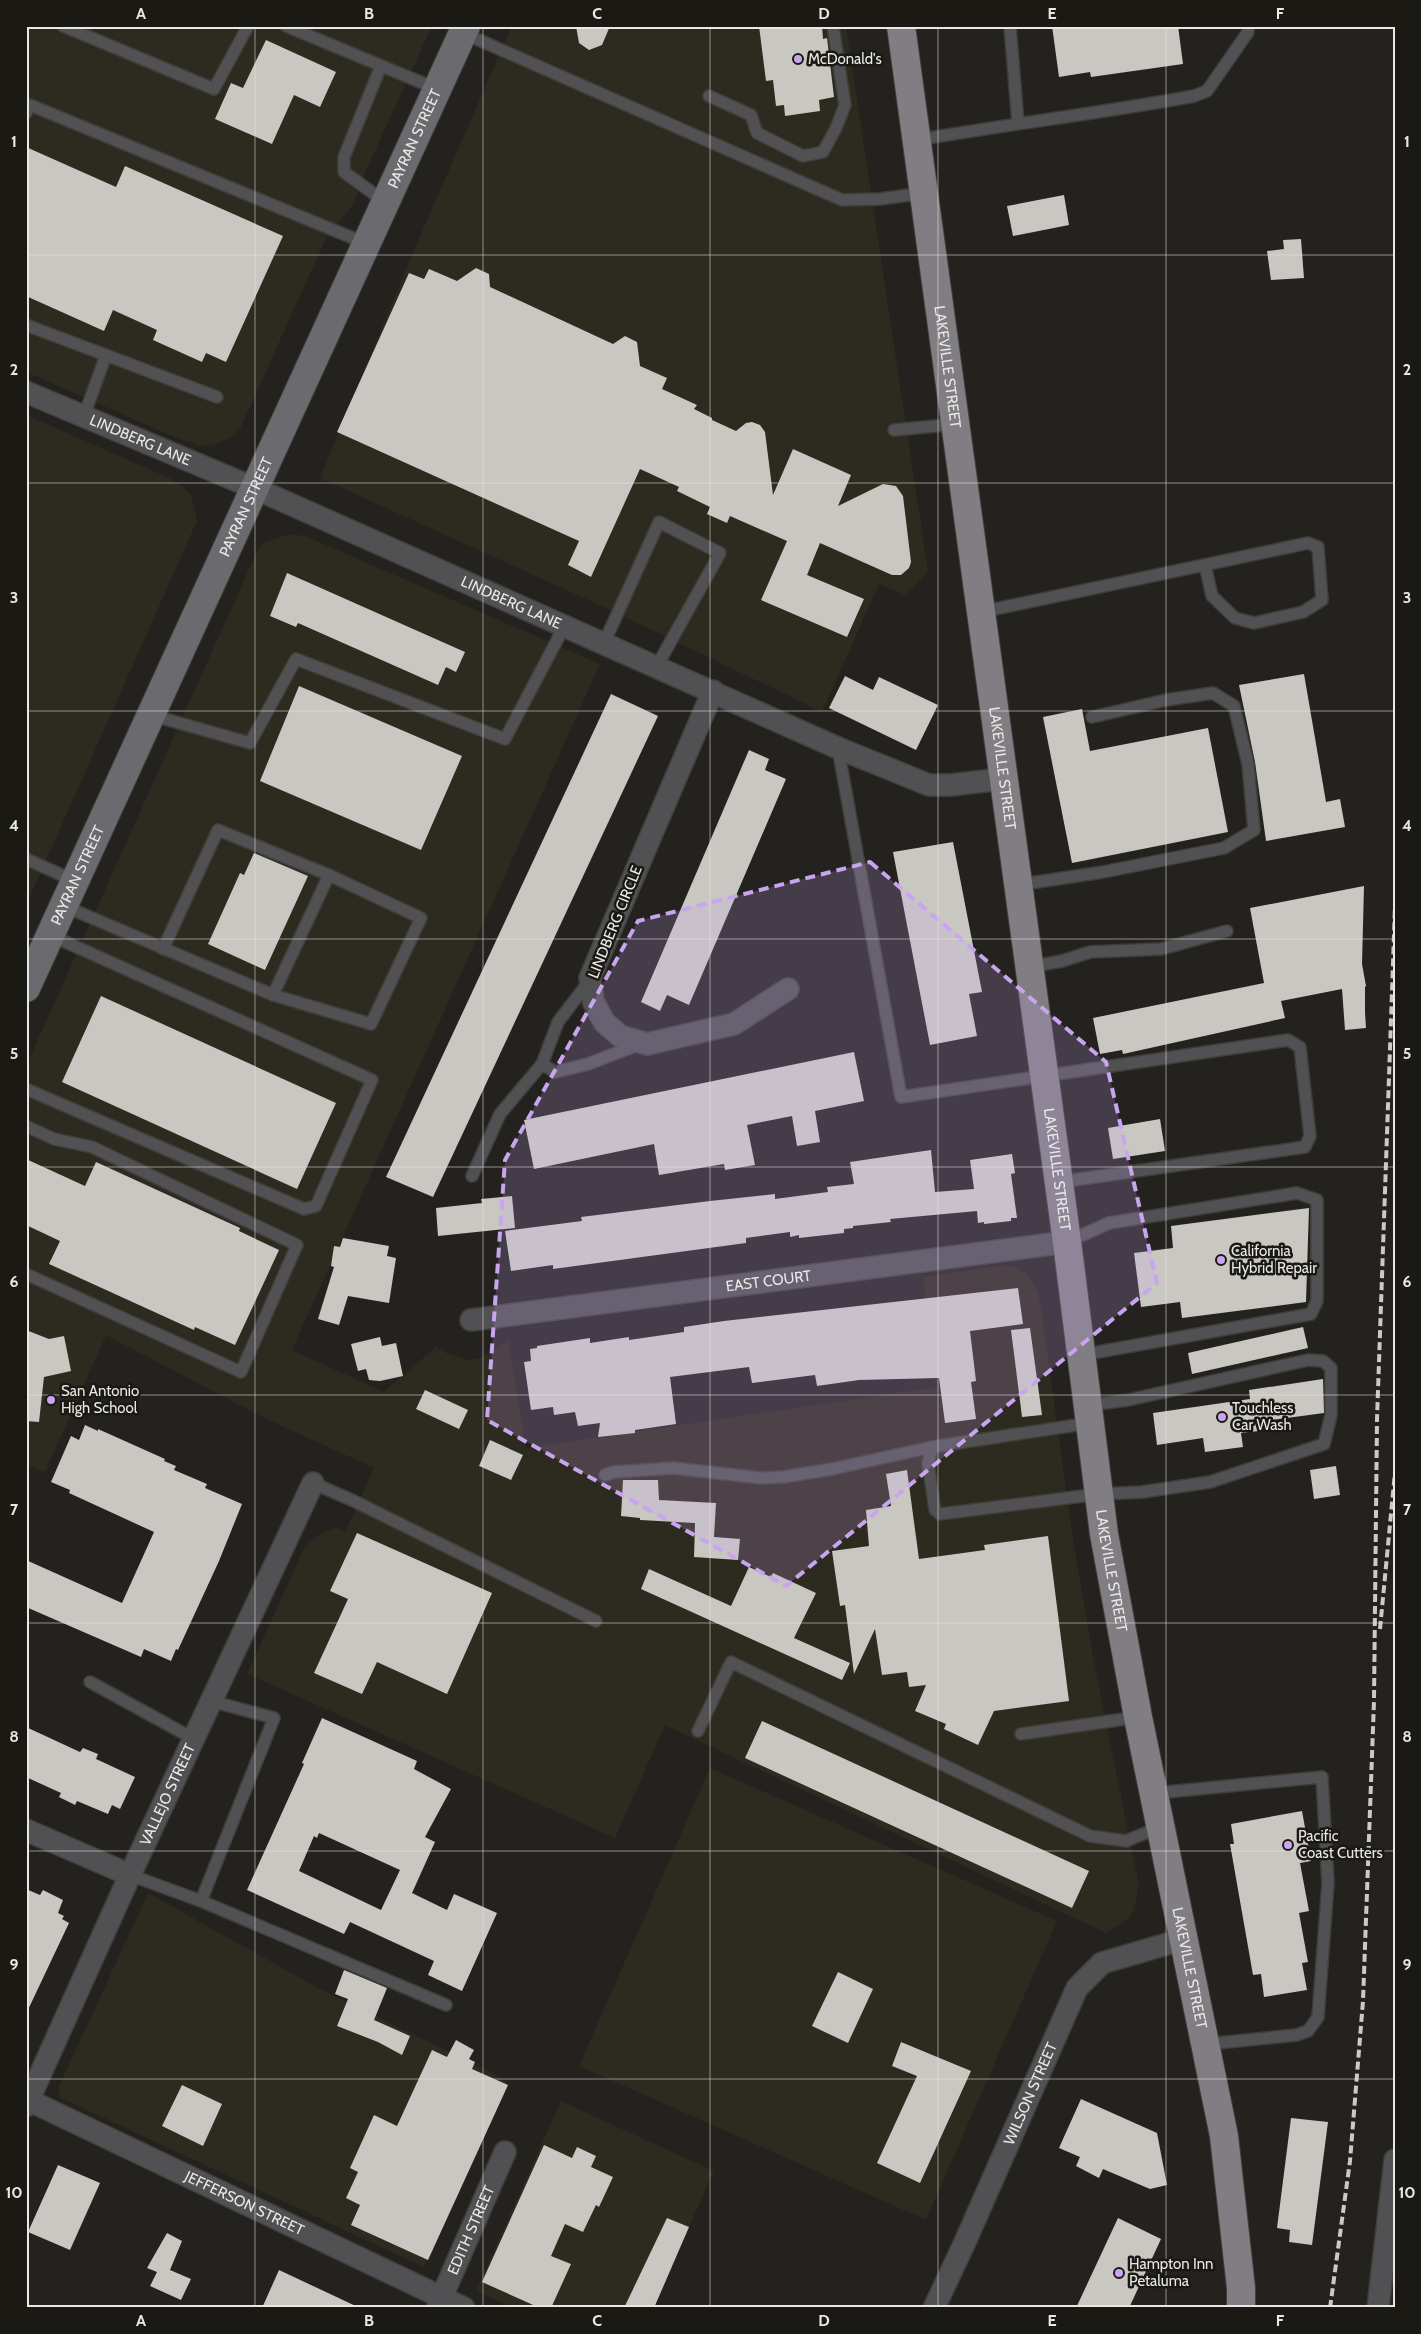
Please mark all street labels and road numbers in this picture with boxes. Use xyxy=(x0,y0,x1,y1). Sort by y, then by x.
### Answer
street label: PAYRAN STREET xyxy=(384,86,445,191)
street label: LAKEVILLE STREET xyxy=(930,304,965,429)
street label: LINDBERG LANE xyxy=(87,411,194,469)
street label: PAYRAN STREET xyxy=(215,454,277,560)
street label: LINDBERG LANE xyxy=(458,572,564,633)
street label: LAKEVILLE STREET xyxy=(985,706,1020,831)
street label: PAYRAN STREET xyxy=(47,823,108,928)
street label: LINDBERG CIRCLE xyxy=(584,863,646,981)
street label: LAKEVILLE STREET xyxy=(1040,1107,1074,1232)
street label: EAST COURT xyxy=(725,1267,812,1296)
street label: LAKEVILLE STREET xyxy=(1092,1509,1131,1633)
street label: VALLEJO STREET xyxy=(136,1741,199,1848)
street label: LAKEVILLE STREET xyxy=(1168,1906,1211,2030)
street label: WILSON STREET xyxy=(1000,2040,1061,2148)
street label: JEFFERSON STREET xyxy=(181,2167,307,2239)
street label: EDITH STREET xyxy=(444,2183,498,2277)

